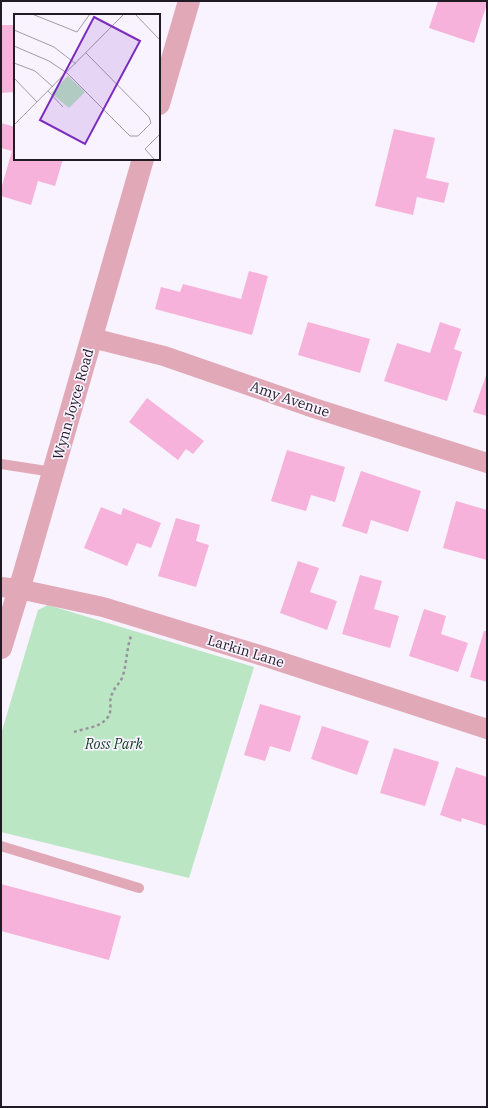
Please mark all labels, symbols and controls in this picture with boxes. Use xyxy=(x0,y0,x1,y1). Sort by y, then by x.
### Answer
inset map xyxy=(14,14,160,160)
street label: Wynn Joyce Road xyxy=(49,346,98,462)
street label: Amy Avenue xyxy=(248,377,332,421)
street label: Larkin Lane xyxy=(205,631,287,671)
park label: Ross Park xyxy=(84,735,144,753)

